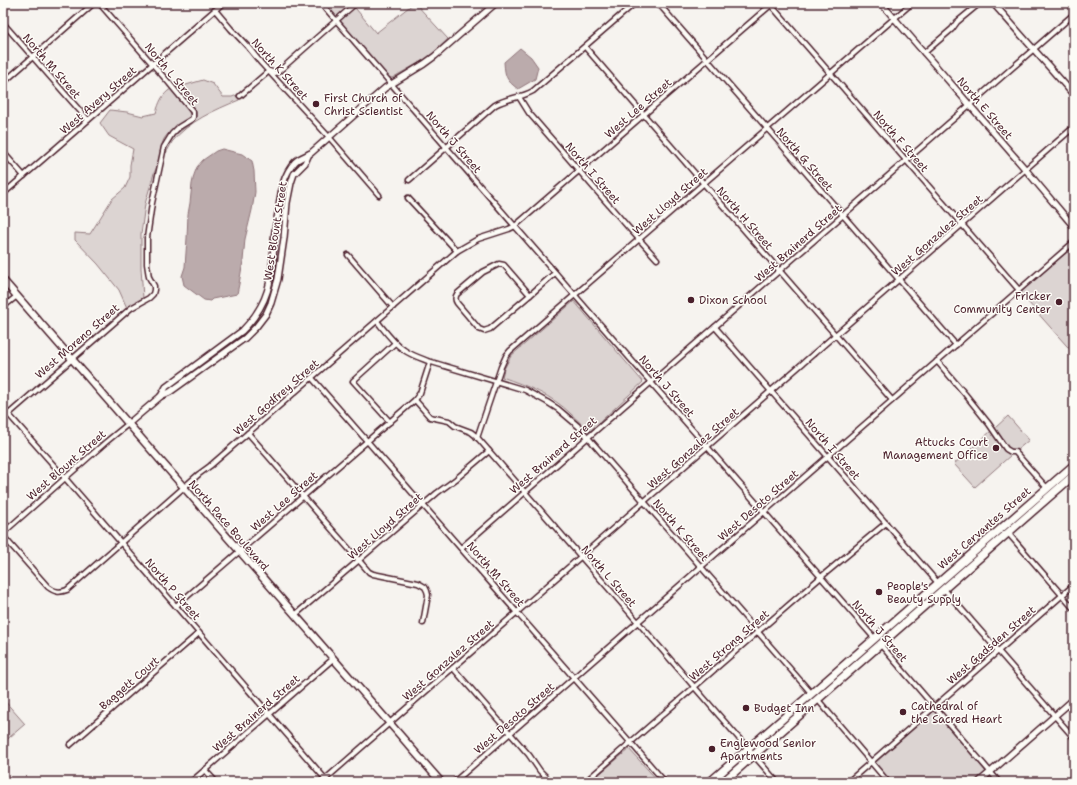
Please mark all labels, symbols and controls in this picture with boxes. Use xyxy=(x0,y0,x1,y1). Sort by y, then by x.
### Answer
street label: North M Street xyxy=(19,31,84,102)
street label: North K Street xyxy=(248,35,311,104)
street label: North L Street xyxy=(141,40,202,109)
street label: West Avery Street xyxy=(57,63,140,138)
street label: North E Street xyxy=(953,74,1016,143)
street label: West Lee Street xyxy=(602,75,675,142)
place label: First Church of Christ Scientist xyxy=(324,91,403,119)
marker: First Church of Christ Scientist xyxy=(311,99,321,109)
street label: North F Street xyxy=(870,107,932,176)
street label: North J Street xyxy=(423,108,485,177)
street label: North G Street xyxy=(773,124,836,194)
street label: North I Street xyxy=(562,139,624,207)
street label: West Lloyd Street xyxy=(630,164,711,238)
street label: West Blount Street xyxy=(260,180,291,282)
street label: North H Street xyxy=(713,184,776,253)
street label: West Gonzalez Street xyxy=(888,191,986,279)
street label: West Brainerd Street xyxy=(751,201,845,286)
place label: Fricker Community Center xyxy=(953,289,1051,317)
place label: Dixon School xyxy=(699,293,767,308)
marker: Dixon School xyxy=(686,295,696,305)
marker: Fricker Community Center xyxy=(1054,297,1064,307)
street label: West Moreno Street xyxy=(32,300,123,382)
street label: North J Street xyxy=(636,352,698,421)
street label: West Godfrey Street xyxy=(230,356,322,439)
street label: West Gonzalez Street xyxy=(644,404,742,492)
street label: West Brainerd Street xyxy=(506,413,600,498)
street label: North I Street xyxy=(802,415,864,483)
street label: West Blount Street xyxy=(24,427,109,504)
place label: Attucks Court Management Office xyxy=(883,435,988,463)
marker: Attucks Court Management Office xyxy=(991,443,1001,453)
street label: West Desoto Street xyxy=(715,466,802,545)
street label: West Lee Street xyxy=(248,468,321,535)
street label: North Pace Boulevard xyxy=(185,477,272,574)
street label: West Cervantes Street xyxy=(935,484,1034,573)
street label: West Lloyd Street xyxy=(345,489,426,563)
street label: North K Street xyxy=(649,496,712,565)
street label: North M Street xyxy=(463,539,528,610)
street label: North L Street xyxy=(578,542,640,610)
street label: North P Street xyxy=(142,555,204,624)
place label: People's Beauty Supply xyxy=(887,579,961,607)
marker: People's Beauty Supply xyxy=(874,587,884,597)
street label: North J Street xyxy=(849,597,911,666)
street label: West Gadsden Street xyxy=(944,603,1039,688)
street label: West Strong Street xyxy=(686,606,773,684)
street label: West Gonzalez Street xyxy=(399,616,497,704)
street label: Baggett Court xyxy=(96,653,163,714)
street label: West Brainerd Street xyxy=(209,671,303,756)
street label: West Desoto Street xyxy=(471,679,558,758)
place label: Cathedral of the Sacred Heart xyxy=(911,699,1002,727)
place label: Budget Inn xyxy=(754,701,814,716)
marker: Budget Inn xyxy=(741,703,751,713)
marker: Cathedral of the Sacred Heart xyxy=(898,707,908,717)
place label: Englewood Senior Apartments xyxy=(720,736,816,764)
marker: Englewood Senior Apartments xyxy=(707,744,717,754)

